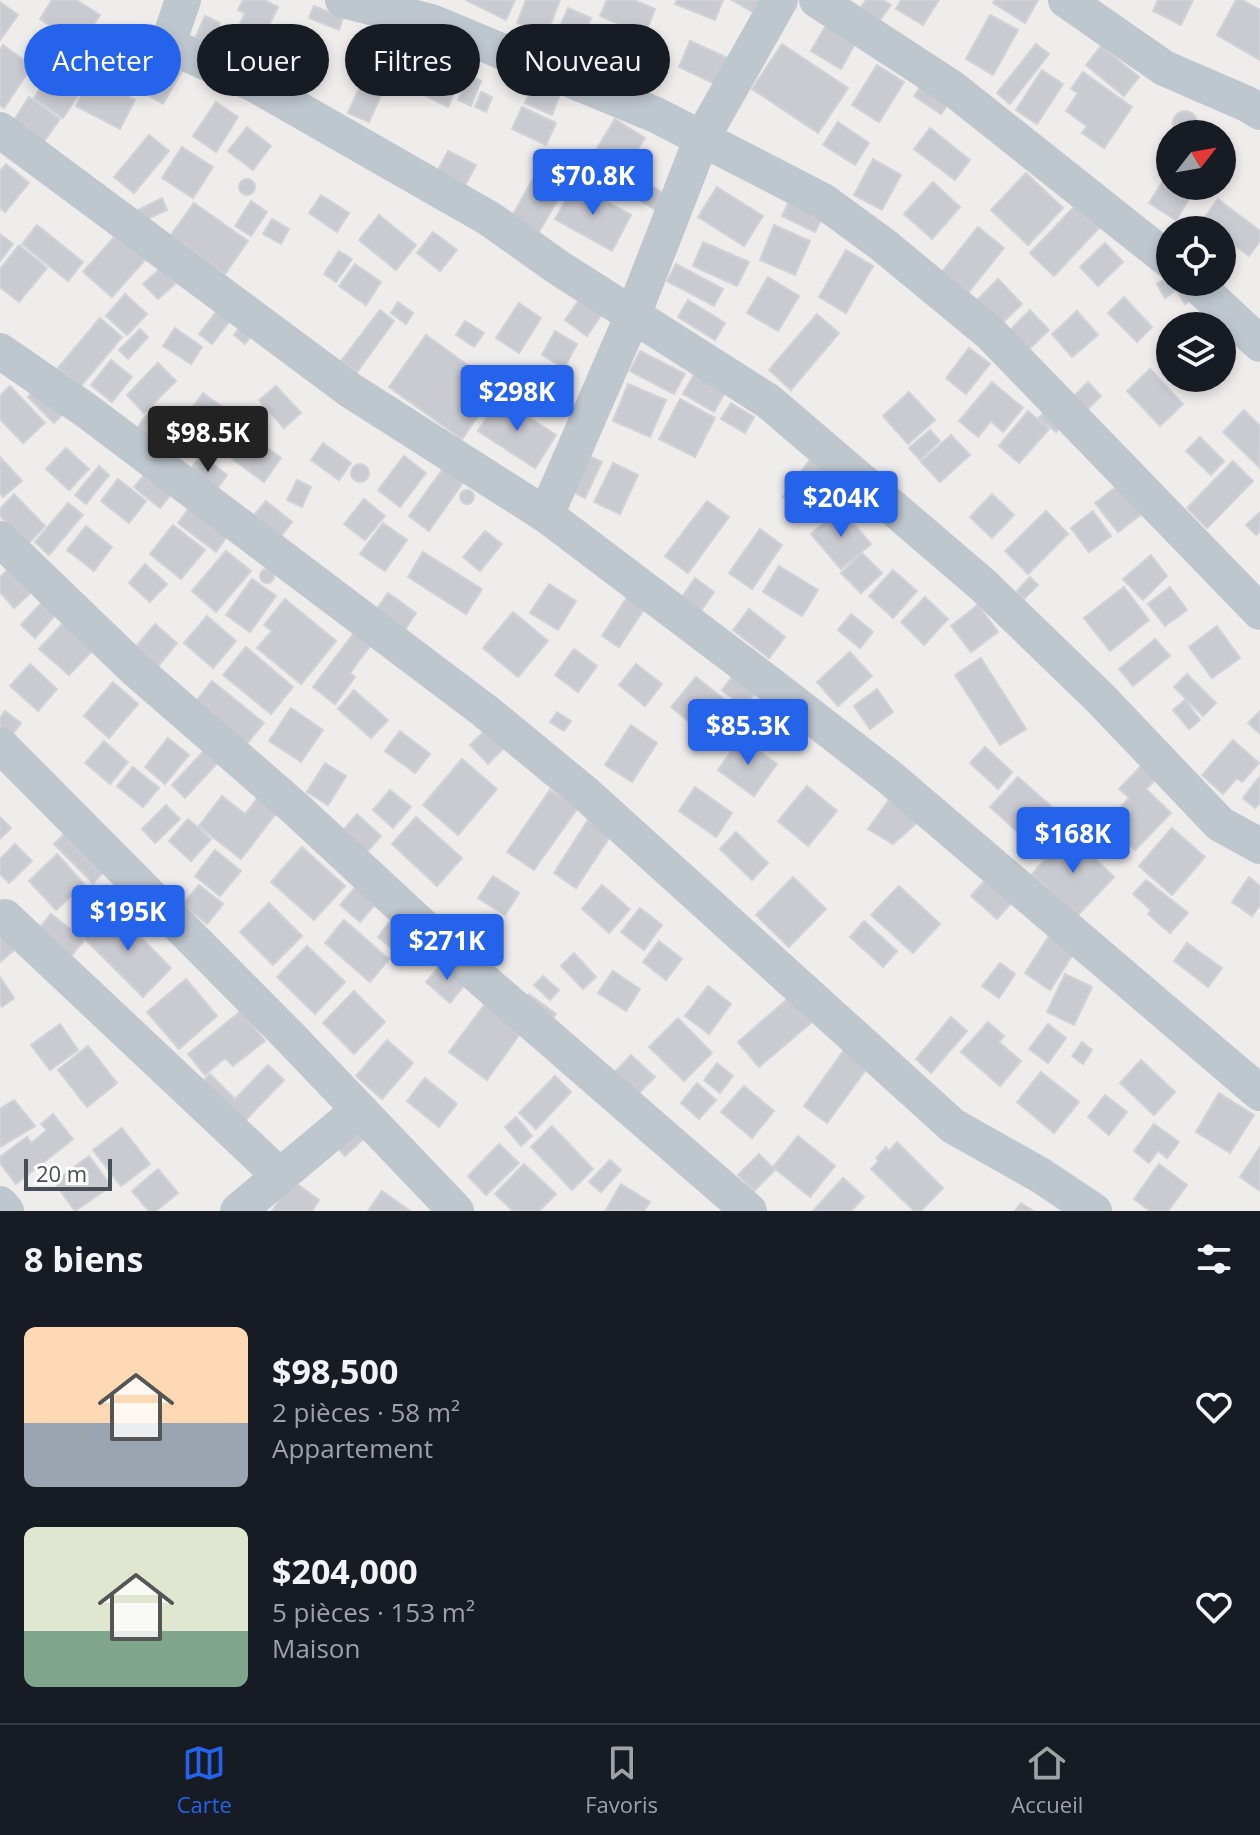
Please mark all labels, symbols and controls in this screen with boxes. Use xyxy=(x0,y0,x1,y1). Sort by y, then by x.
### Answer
chip: Acheter xyxy=(24,24,181,96)
chip: Louer xyxy=(197,24,329,96)
chip: Filtres xyxy=(345,24,480,96)
chip: Nouveau xyxy=(496,24,670,96)
north arrow xyxy=(1156,120,1236,200)
map controls xyxy=(1156,120,1236,392)
pin: $70.8K xyxy=(528,149,658,217)
text: $70.8K xyxy=(551,157,635,193)
button: locate xyxy=(1156,216,1236,296)
button: layers xyxy=(1156,312,1236,392)
pin: $298K xyxy=(461,365,573,433)
text: $298K xyxy=(479,373,555,409)
pin: $98.5K xyxy=(143,406,273,474)
text: $98.5K xyxy=(166,414,250,450)
pin: $204K xyxy=(785,471,897,539)
text: $204K xyxy=(803,479,879,515)
pin: $85.3K xyxy=(683,699,813,767)
text: $85.3K xyxy=(706,707,790,743)
pin: $168K xyxy=(1017,807,1129,875)
text: $168K xyxy=(1035,815,1111,851)
pin: $195K xyxy=(72,885,184,953)
text: $195K xyxy=(90,893,166,929)
pin: $271K xyxy=(391,914,503,982)
text: $271K xyxy=(409,922,485,958)
scale bar xyxy=(24,1155,112,1191)
text: 20 m xyxy=(36,1158,87,1188)
text: 8 biens xyxy=(24,1236,144,1282)
icon: filters xyxy=(1192,1237,1236,1281)
text: $98,500 xyxy=(272,1348,398,1394)
icon: home xyxy=(88,1359,184,1455)
icon: heart xyxy=(1192,1385,1236,1429)
text: 2 pièces · 58 m² xyxy=(272,1394,460,1430)
text: Appartement xyxy=(272,1430,433,1466)
text: $204,000 xyxy=(272,1548,418,1594)
icon: home xyxy=(88,1559,184,1655)
icon: heart xyxy=(1192,1585,1236,1629)
text: 5 pièces · 153 m² xyxy=(272,1594,475,1630)
text: Maison xyxy=(272,1630,360,1666)
tab: Carte xyxy=(177,1741,232,1819)
tab: Favoris xyxy=(585,1741,658,1819)
tab: Accueil xyxy=(1011,1741,1083,1819)

